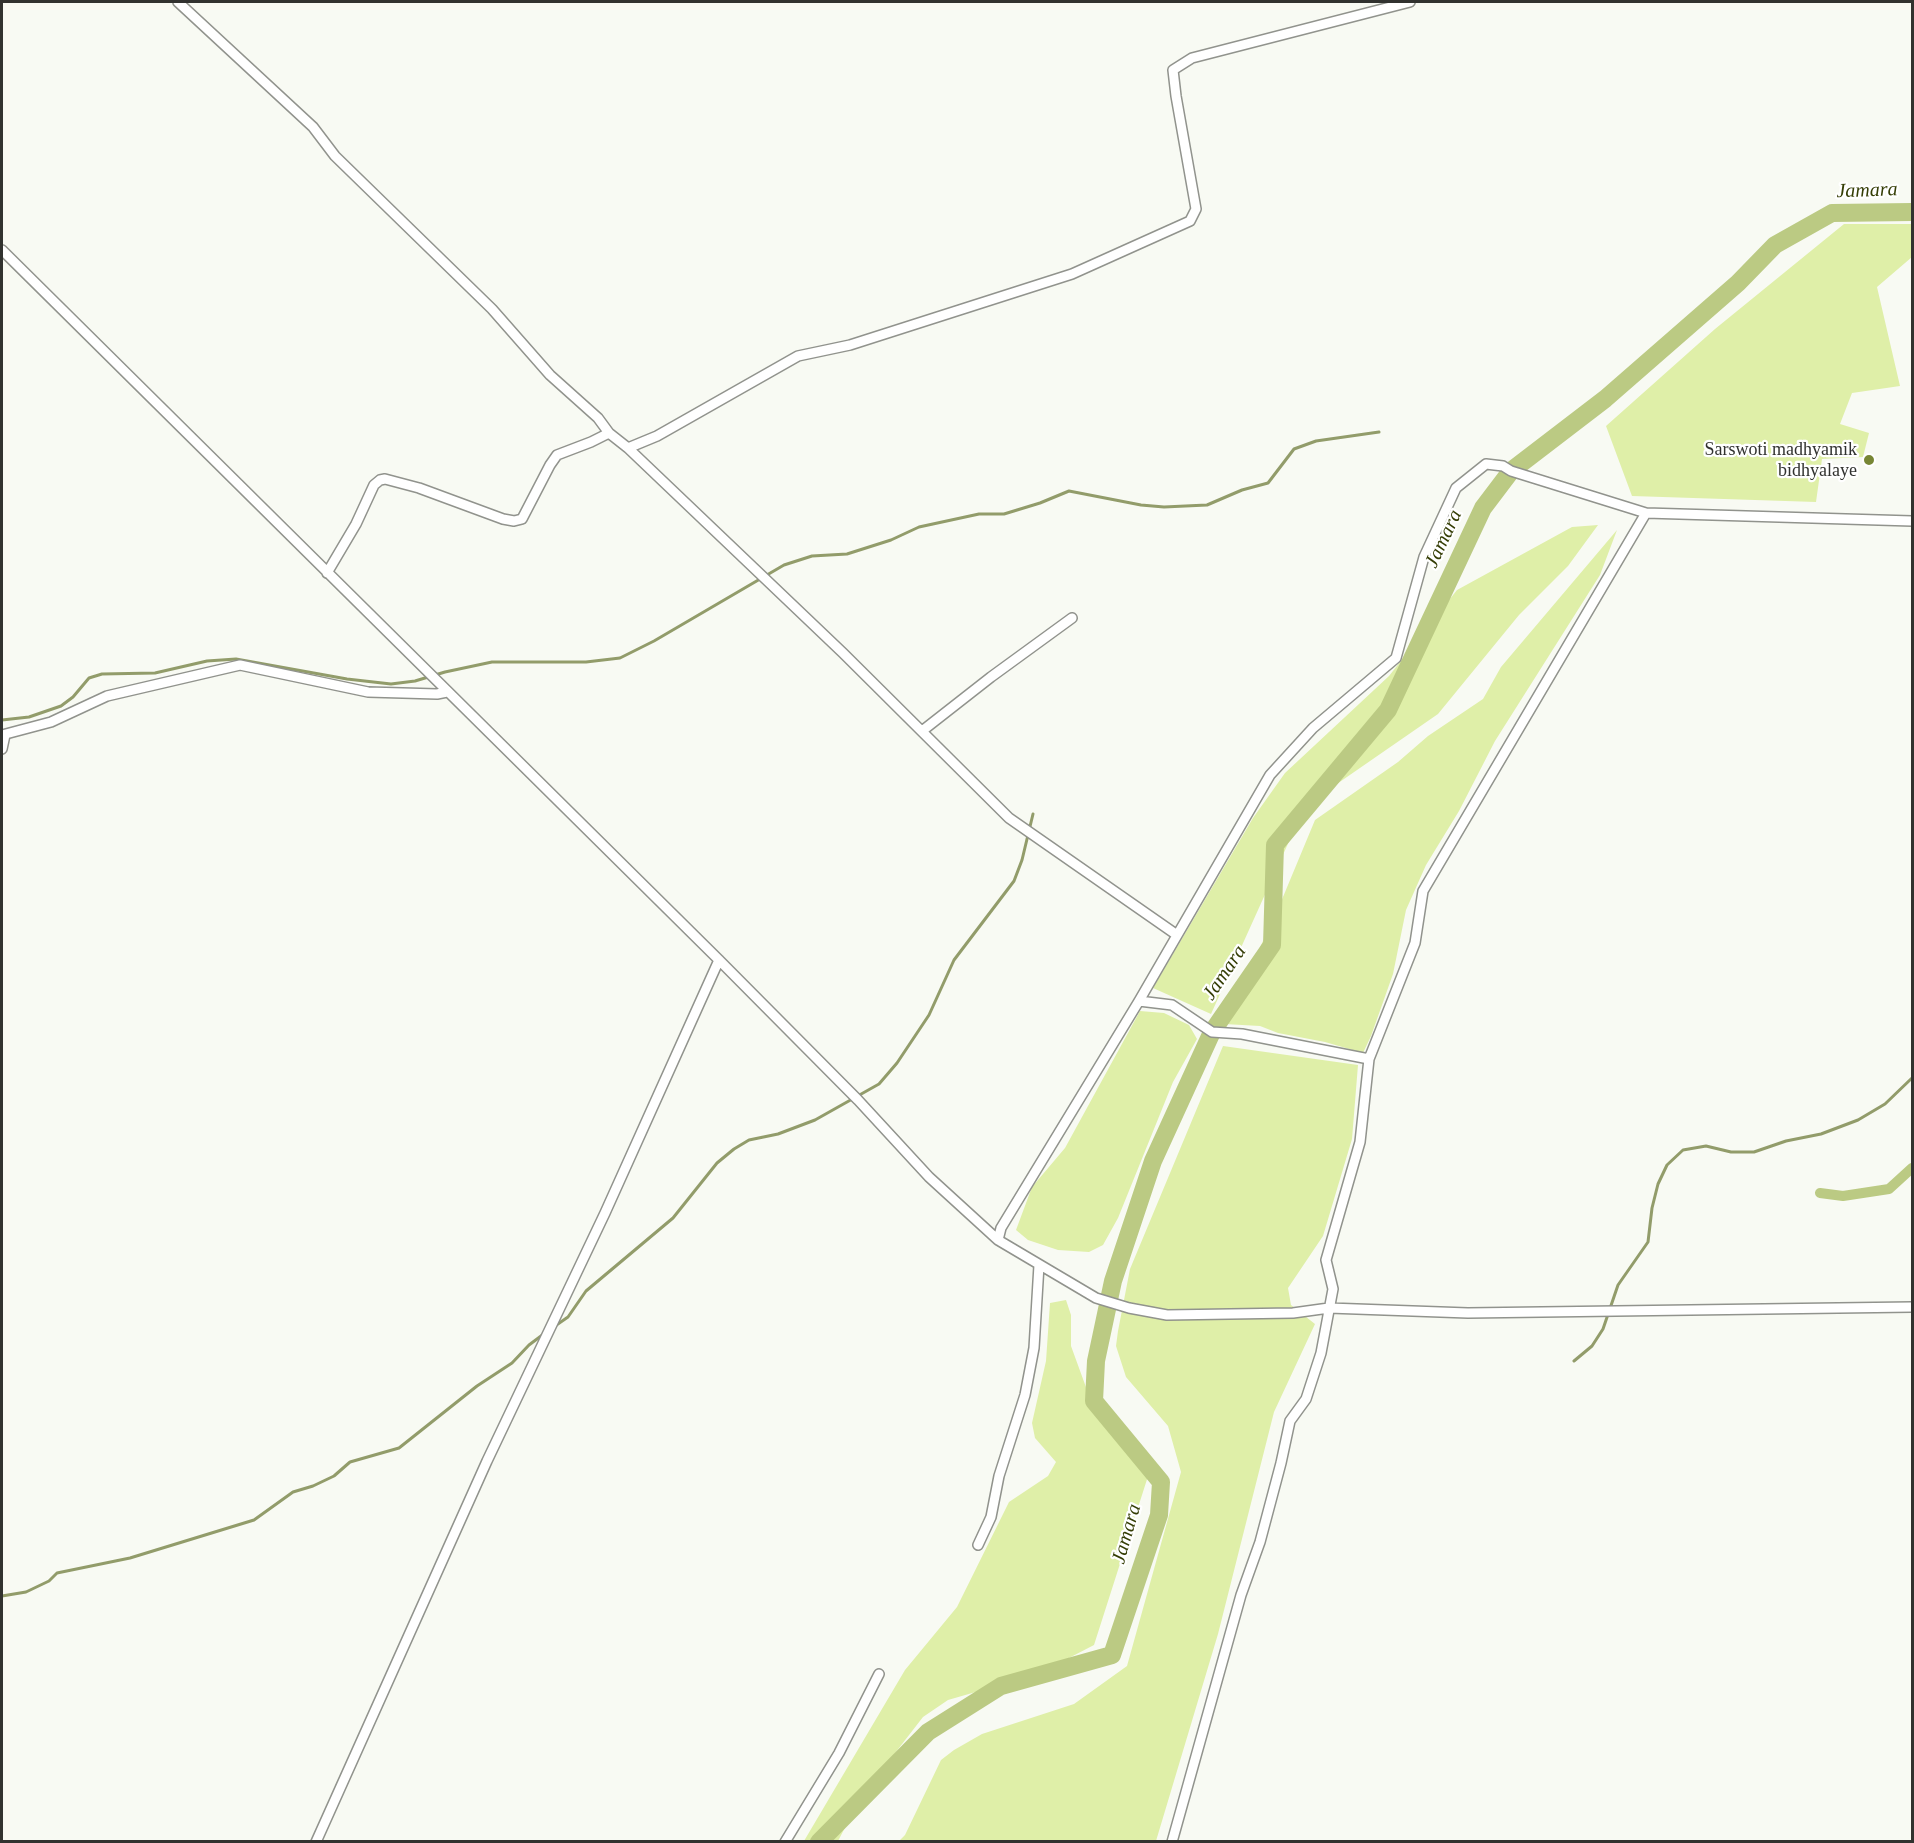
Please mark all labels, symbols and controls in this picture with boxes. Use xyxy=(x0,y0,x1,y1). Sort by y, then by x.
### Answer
water label: Jamara xyxy=(1836,178,1898,204)
place label: Sarswoti madhyamik bidhyalaye xyxy=(1705,439,1857,482)
marker: Sarswoti madhyamik bidhyalaye xyxy=(1862,453,1876,467)
water label: Jamara xyxy=(1420,506,1468,572)
water label: Jamara xyxy=(1198,941,1252,1005)
water label: Jamara xyxy=(1107,1501,1147,1567)

